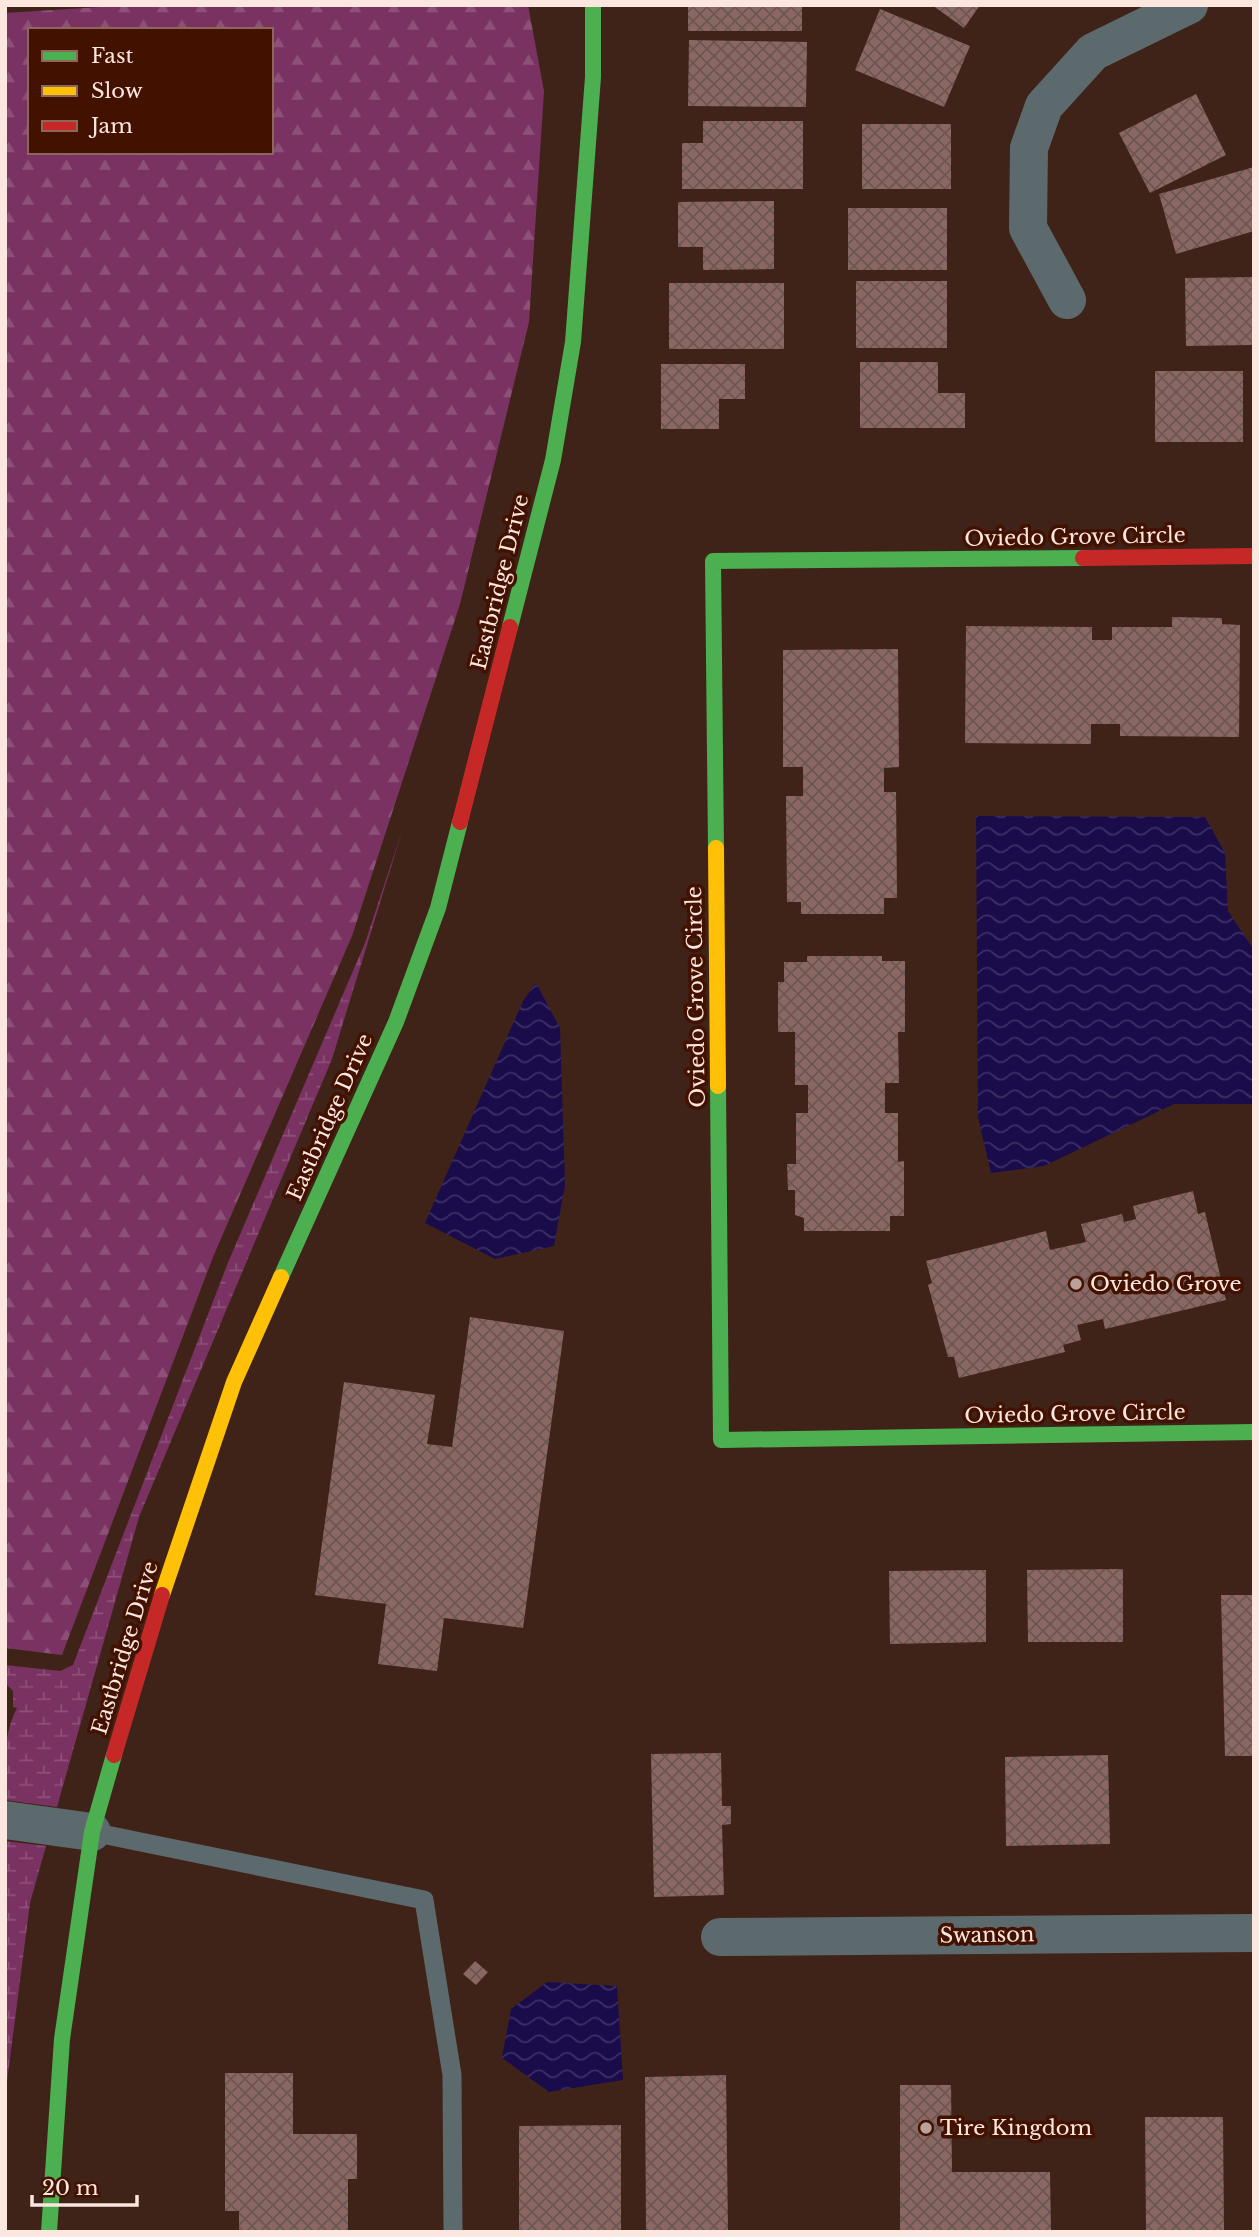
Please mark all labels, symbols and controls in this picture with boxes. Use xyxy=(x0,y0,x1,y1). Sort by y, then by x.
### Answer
legend xyxy=(28,28,273,154)
text: Fast xyxy=(91,43,133,69)
text: Slow xyxy=(91,78,143,104)
text: Jam xyxy=(88,113,133,139)
street label: Eastbridge Drive xyxy=(466,492,534,672)
street label: Oviedo Grove Circle xyxy=(964,522,1186,552)
street label: Oviedo Grove Circle xyxy=(681,886,711,1108)
street label: Eastbridge Drive xyxy=(282,1029,378,1205)
place label: Oviedo Grove xyxy=(1090,1271,1242,1297)
marker: Oviedo Grove xyxy=(1068,1276,1084,1292)
street label: Oviedo Grove Circle xyxy=(964,1399,1186,1429)
street label: Eastbridge Drive xyxy=(86,1558,164,1738)
street label: Swanson xyxy=(939,1921,1035,1949)
place label: Tire Kingdom xyxy=(940,2115,1093,2141)
marker: Tire Kingdom xyxy=(918,2120,934,2136)
scale bar xyxy=(32,2164,136,2208)
text: 20 m xyxy=(42,2175,99,2201)

